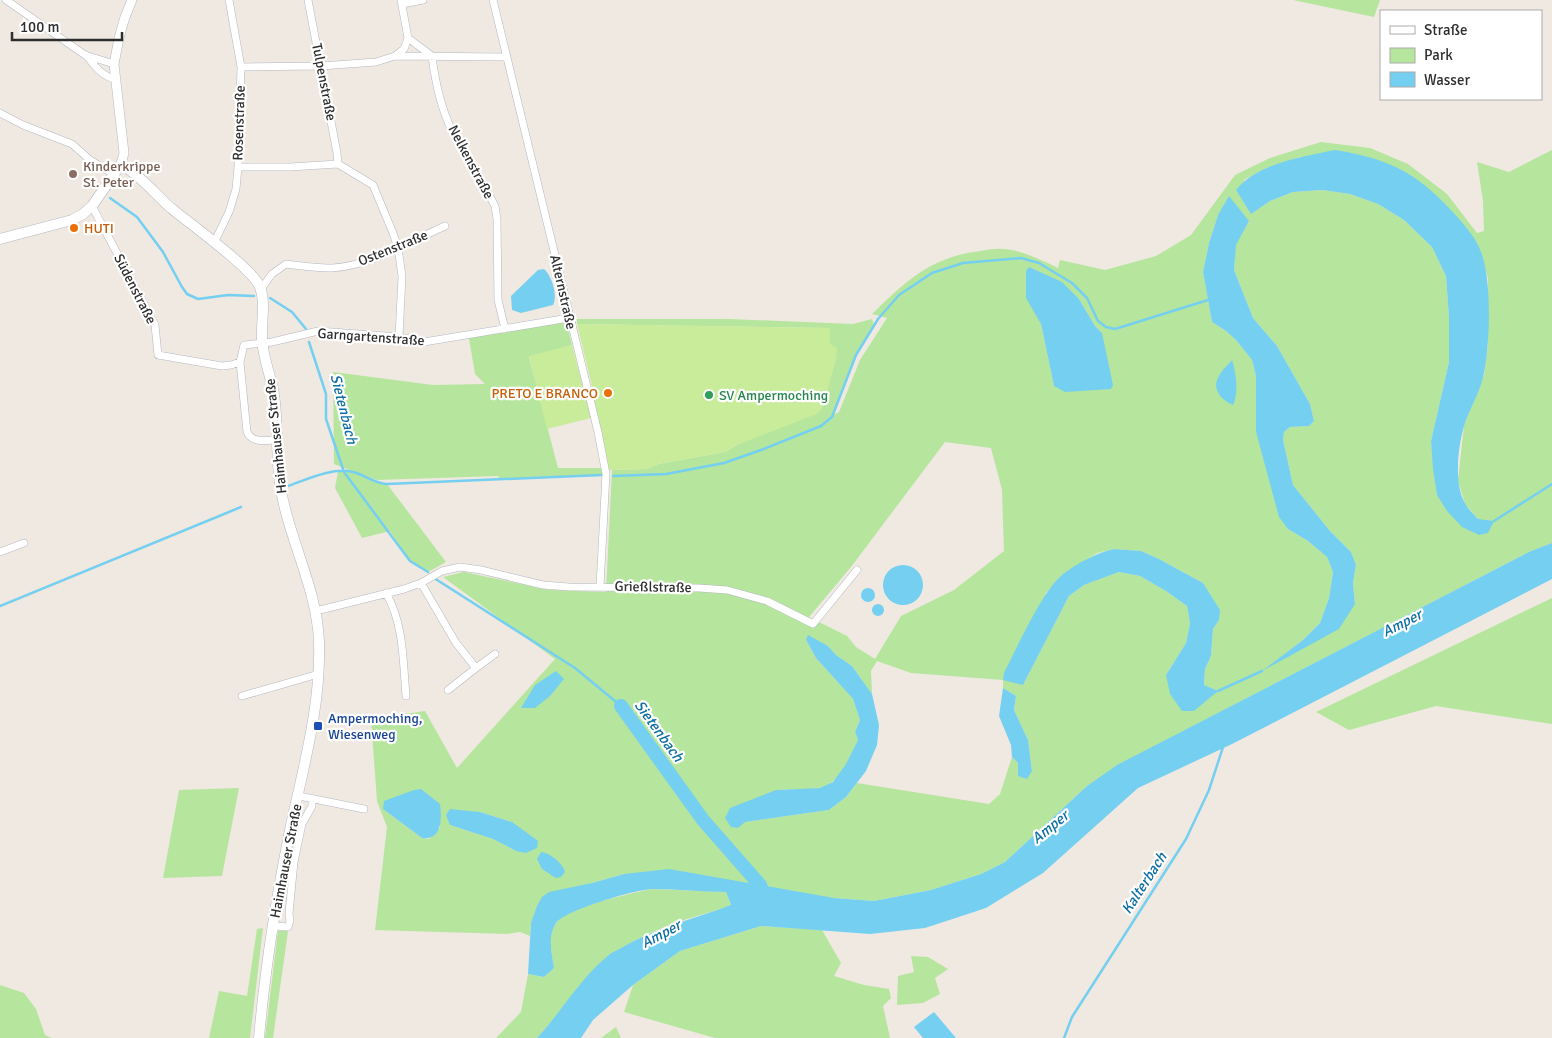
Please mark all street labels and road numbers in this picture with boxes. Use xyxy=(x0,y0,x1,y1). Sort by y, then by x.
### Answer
street label: Tulpenstraße xyxy=(308,42,340,122)
street label: Rosenstraße xyxy=(229,85,249,161)
street label: Nelkenstraße xyxy=(444,122,498,202)
street label: Ostenstraße xyxy=(356,226,430,270)
street label: Südenstraße xyxy=(110,251,160,327)
street label: Alternstraße xyxy=(546,253,580,331)
street label: Garngartenstraße xyxy=(317,325,425,349)
street label: Haimhauser Straße xyxy=(261,377,291,495)
street label: Grießlstraße xyxy=(614,578,692,596)
street label: Haimhauser Straße xyxy=(267,803,305,919)

